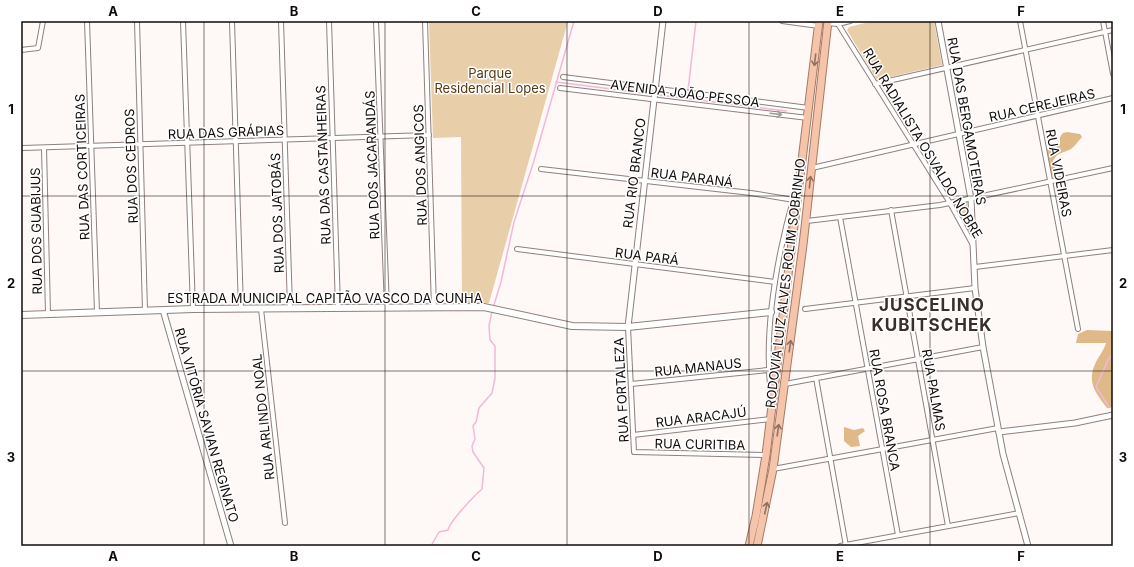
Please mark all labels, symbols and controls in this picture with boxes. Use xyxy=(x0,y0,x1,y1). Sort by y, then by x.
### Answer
text: A xyxy=(108,3,118,19)
text: B xyxy=(290,3,299,19)
text: C xyxy=(471,3,481,19)
text: D xyxy=(653,3,663,19)
text: E xyxy=(836,3,844,19)
text: F xyxy=(1017,3,1025,19)
street label: RUA DAS BERGAMOTEIRAS xyxy=(944,36,990,206)
street label: RUA RADIALISTA OSVALDO NOBRE xyxy=(860,45,986,241)
one-way arrow xyxy=(811,53,818,66)
park label: Parque Residencial Lopes xyxy=(434,65,546,96)
street label: AVENIDA JOÃO PESSOA xyxy=(610,76,760,110)
street label: RUA DAS CASTANHEIRAS xyxy=(312,85,334,245)
street label: RUA CEREJEIRAS xyxy=(987,85,1097,125)
street label: RUA DOS JACARANDÁS xyxy=(361,90,383,240)
street label: RUA DAS CORTICEIRAS xyxy=(71,94,93,240)
text: 1 xyxy=(8,101,14,117)
text: 1 xyxy=(1120,101,1126,117)
street label: RUA DOS ANGICOS xyxy=(410,104,430,226)
street label: RUA DOS CEDROS xyxy=(121,108,141,224)
one-way arrow xyxy=(769,111,782,118)
street label: RUA RIO BRANCO xyxy=(619,117,649,229)
street label: RUA DAS GRÁPIAS xyxy=(168,122,284,142)
street label: RUA VIDEIRAS xyxy=(1043,128,1075,218)
street label: RUA DOS JATOBÁS xyxy=(267,152,287,274)
street label: RODOVIA LUIZ ALVES ROLIM SOBRINHO xyxy=(762,157,808,409)
street label: RUA PARANÁ xyxy=(650,164,734,190)
street label: RUA DOS GUABIJUS xyxy=(27,167,45,295)
one-way arrow xyxy=(807,176,814,189)
street label: RUA PARÁ xyxy=(614,244,680,268)
text: 2 xyxy=(7,275,15,291)
text: 2 xyxy=(1119,275,1127,291)
street label: ESTRADA MUNICIPAL CAPITÃO VASCO DA CUNHA xyxy=(167,290,483,306)
district label: JUSCELINO KUBITSCHEK xyxy=(872,295,993,335)
street label: RUA VITÓRIA SAVIAN REGINATO xyxy=(172,326,242,524)
street label: RUA FORTALEZA xyxy=(610,337,632,443)
one-way arrow xyxy=(786,340,794,353)
street label: RUA ROSA BRANCA xyxy=(866,348,904,472)
street label: RUA PALMAS xyxy=(919,348,949,432)
street label: RUA ARLINDO NOAL xyxy=(248,353,278,481)
street label: RUA MANAUS xyxy=(654,354,742,380)
street label: RUA ARACAJÚ xyxy=(655,403,747,431)
one-way arrow xyxy=(774,424,782,437)
street label: RUA CURITIBA xyxy=(654,435,746,453)
text: 3 xyxy=(7,449,15,465)
text: 3 xyxy=(1119,449,1127,465)
one-way arrow xyxy=(762,502,770,515)
text: A xyxy=(108,548,118,564)
text: B xyxy=(290,548,299,564)
text: C xyxy=(471,548,481,564)
text: D xyxy=(653,548,663,564)
text: E xyxy=(836,548,844,564)
text: F xyxy=(1017,548,1025,564)

